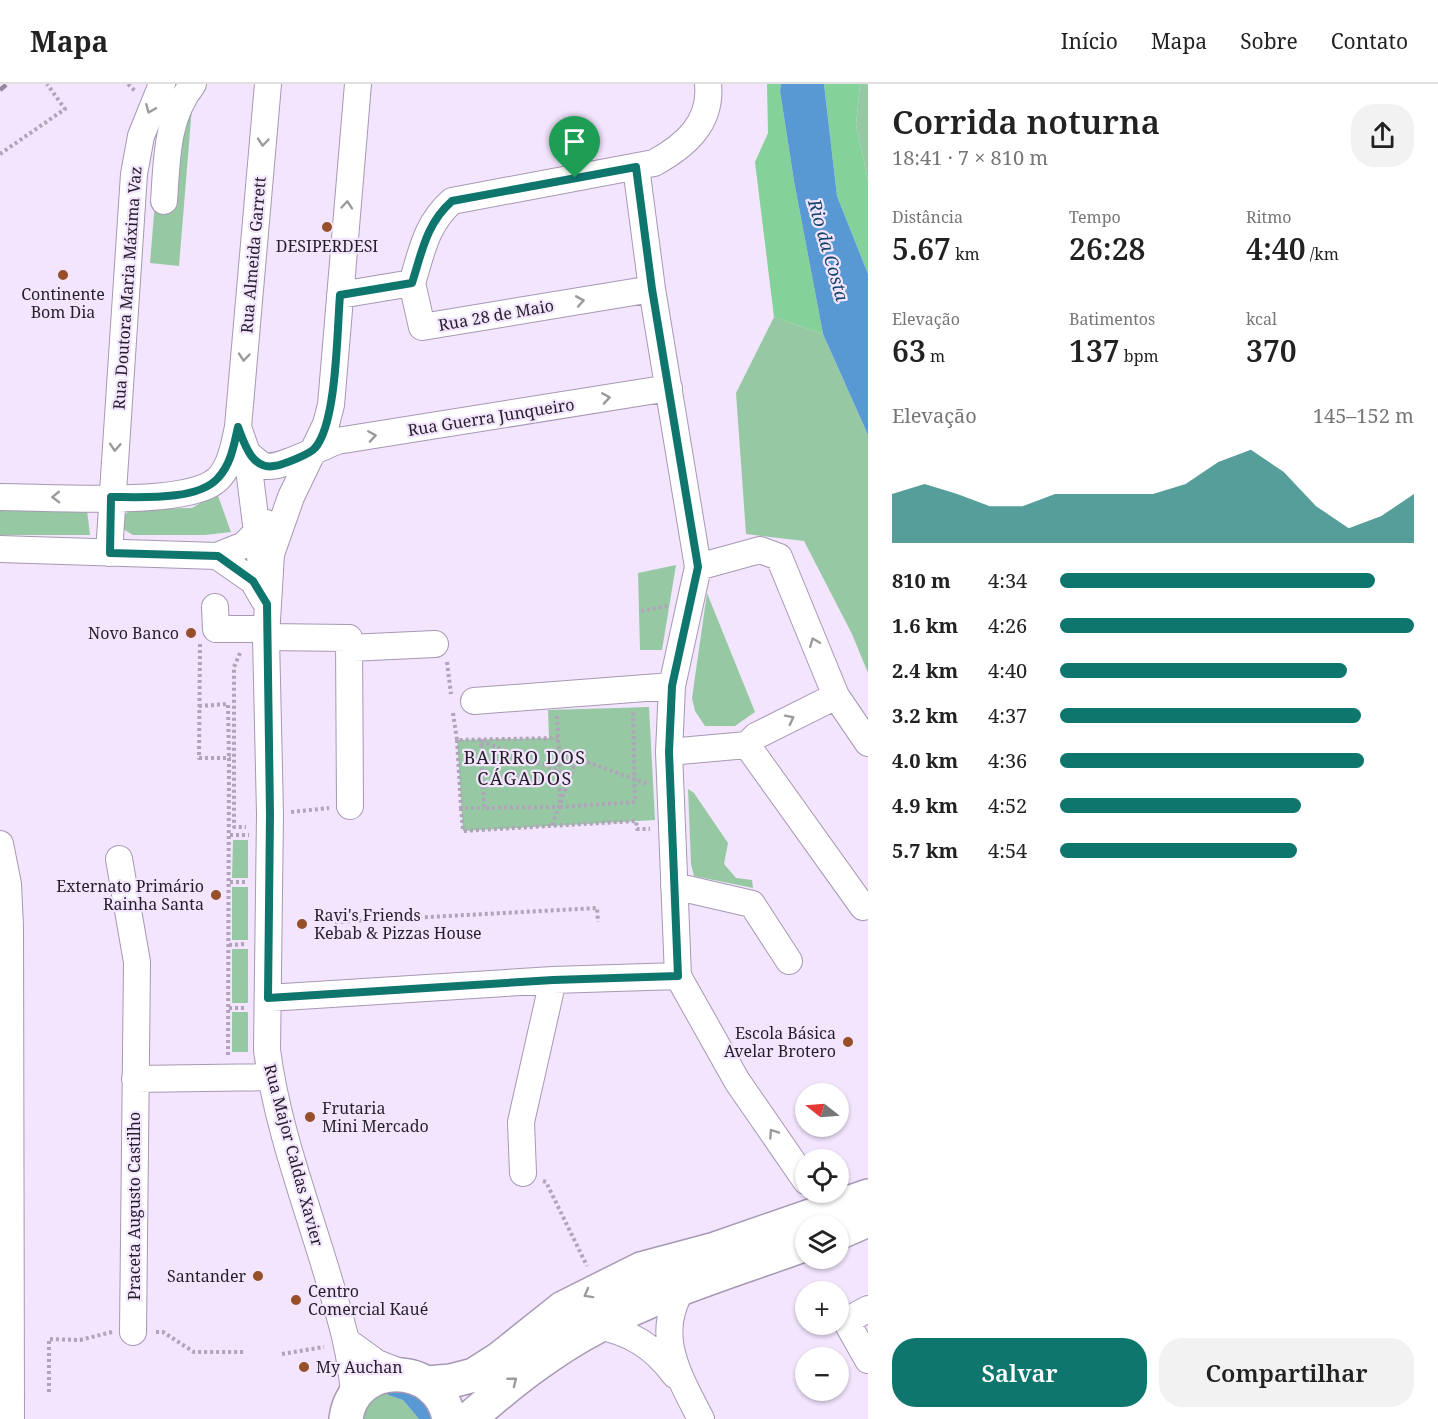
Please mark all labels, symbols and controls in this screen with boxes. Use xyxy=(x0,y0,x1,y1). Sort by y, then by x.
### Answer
text: Mapa xyxy=(30,22,108,60)
text: Início xyxy=(1061,27,1118,55)
text: Mapa xyxy=(1151,27,1207,55)
text: Sobre xyxy=(1240,27,1298,55)
text: Contato xyxy=(1331,27,1408,55)
text: Corrida noturna xyxy=(892,99,1160,144)
one-way arrow xyxy=(145,103,157,114)
button: share xyxy=(1351,104,1414,167)
pin xyxy=(549,116,600,178)
icon: arrive xyxy=(558,125,591,158)
one-way arrow xyxy=(257,138,270,147)
text: 18:41 · 7 × 810 m xyxy=(892,144,1048,171)
street label: Rua Doutora Maria Máxima Vaz xyxy=(108,166,146,410)
street label: Rua Almeida Garrett xyxy=(235,175,271,334)
water label: Rio da Costa xyxy=(803,195,855,304)
one-way arrow xyxy=(340,200,353,209)
text: Distância xyxy=(892,206,963,228)
text: Tempo xyxy=(1069,206,1121,228)
text: Ritmo xyxy=(1246,206,1292,228)
marker: DESIPERDESI xyxy=(320,220,334,234)
text: 5.67 xyxy=(892,228,951,269)
text: 26:28 xyxy=(1069,228,1145,269)
text: 4:40 xyxy=(1246,228,1306,269)
place label: DESIPERDESI xyxy=(276,235,378,257)
text: km xyxy=(951,243,980,265)
text: /km xyxy=(1306,243,1339,265)
marker: Continente Bom Dia xyxy=(56,268,70,282)
place label: Continente Bom Dia xyxy=(21,283,105,323)
street label: Rua 28 de Maio xyxy=(437,294,555,336)
one-way arrow xyxy=(574,295,584,308)
text: Elevação xyxy=(892,308,960,330)
text: Batimentos xyxy=(1069,308,1155,330)
text: kcal xyxy=(1246,308,1277,330)
text: 63 xyxy=(892,330,926,371)
text: 137 xyxy=(1069,330,1120,371)
text: 370 xyxy=(1246,330,1297,371)
text: m xyxy=(926,345,945,367)
text: bpm xyxy=(1120,345,1159,367)
one-way arrow xyxy=(238,353,251,362)
one-way arrow xyxy=(601,392,611,405)
street label: Rua Guerra Junqueiro xyxy=(406,393,576,441)
text: Elevação xyxy=(892,402,977,429)
text: 145–152 m xyxy=(1313,402,1414,429)
one-way arrow xyxy=(367,430,377,442)
one-way arrow xyxy=(109,442,122,452)
one-way arrow xyxy=(51,491,60,503)
text: 810 m xyxy=(892,567,951,594)
text: 4:34 xyxy=(988,567,1027,594)
text: 1.6 km xyxy=(892,612,958,639)
text: 4:26 xyxy=(988,612,1027,639)
place label: Novo Banco xyxy=(88,622,179,644)
marker: Novo Banco xyxy=(184,626,198,640)
one-way arrow xyxy=(809,637,821,648)
text: 2.4 km xyxy=(892,657,958,684)
text: 4:40 xyxy=(988,657,1027,684)
text: 3.2 km xyxy=(892,702,958,729)
text: 4:37 xyxy=(988,702,1027,729)
one-way arrow xyxy=(784,715,795,726)
district label: BAIRRO DOS CÁGADOS xyxy=(463,745,587,790)
text: 4.0 km xyxy=(892,747,958,774)
text: 4:36 xyxy=(988,747,1027,774)
text: 4.9 km xyxy=(892,792,958,819)
text: 4:52 xyxy=(988,792,1027,819)
text: 5.7 km xyxy=(892,837,958,864)
text: 4:54 xyxy=(988,837,1027,864)
place label: Externato Primário Rainha Santa xyxy=(56,875,204,915)
marker: Externato Primário Rainha Santa xyxy=(209,888,223,902)
place label: Ravi's Friends Kebab & Pizzas House xyxy=(314,904,482,944)
marker: Ravi's Friends Kebab & Pizzas House xyxy=(295,917,309,931)
place label: Escola Básica Avelar Brotero xyxy=(724,1022,836,1062)
marker: Escola Básica Avelar Brotero xyxy=(841,1035,855,1049)
street label: Rua Major Caldas Xavier xyxy=(259,1062,329,1249)
north arrow xyxy=(795,1083,849,1137)
map controls xyxy=(795,1083,849,1401)
place label: Frutaria Mini Mercado xyxy=(322,1097,429,1137)
marker: Frutaria Mini Mercado xyxy=(303,1110,317,1124)
street label: Praceta Augusto Castilho xyxy=(123,1112,145,1300)
one-way arrow xyxy=(768,1129,780,1139)
button: locate xyxy=(795,1149,849,1203)
button: layers xyxy=(795,1215,849,1269)
place label: Santander xyxy=(167,1265,246,1287)
marker: Santander xyxy=(251,1269,265,1283)
place label: Centro Comercial Kaué xyxy=(308,1280,428,1320)
button: + xyxy=(795,1281,849,1335)
one-way arrow xyxy=(584,1287,594,1298)
marker: Centro Comercial Kaué xyxy=(289,1293,303,1307)
button: Salvar xyxy=(892,1338,1147,1407)
button: Compartilhar xyxy=(1159,1338,1414,1407)
button: − xyxy=(795,1347,849,1401)
place label: My Auchan xyxy=(316,1356,403,1378)
marker: My Auchan xyxy=(297,1360,311,1374)
one-way arrow xyxy=(506,1377,517,1388)

